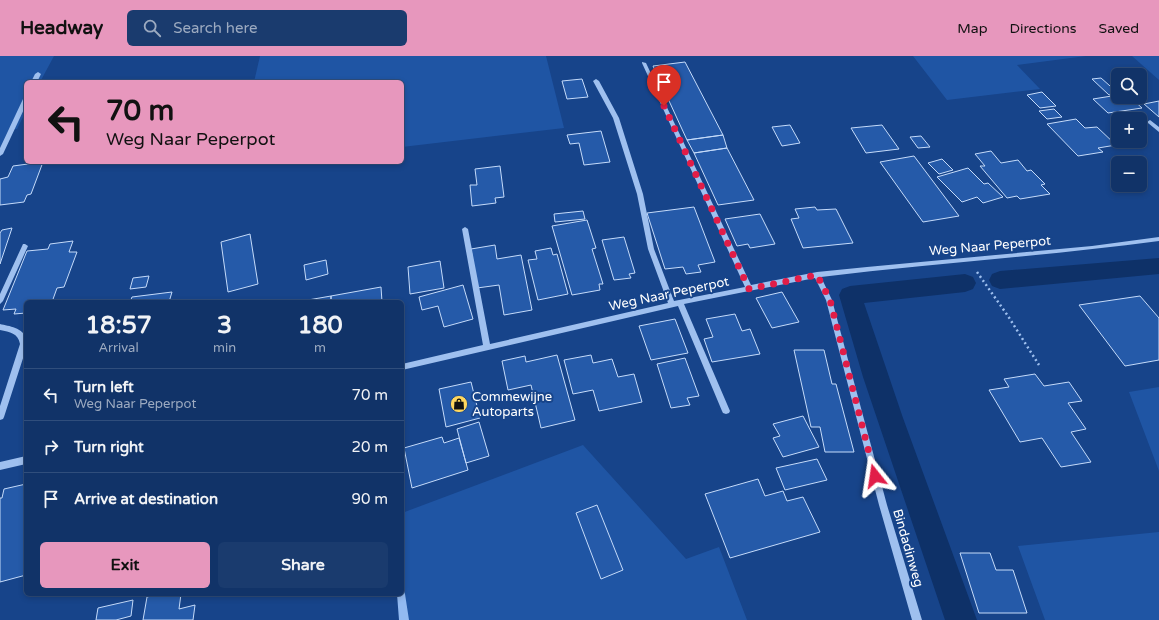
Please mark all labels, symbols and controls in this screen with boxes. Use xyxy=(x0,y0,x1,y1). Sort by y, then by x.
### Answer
search box xyxy=(127,10,407,46)
text: Headway xyxy=(20,17,103,39)
icon: search xyxy=(141,17,163,39)
text: Search here xyxy=(173,19,258,37)
text: Map xyxy=(957,20,988,37)
text: Directions xyxy=(1010,20,1077,37)
text: Saved xyxy=(1099,20,1139,37)
pin xyxy=(647,65,681,106)
map controls xyxy=(1111,68,1147,192)
button: search xyxy=(1111,68,1147,104)
icon: arrive xyxy=(653,71,675,93)
text: 70 m xyxy=(106,94,174,128)
icon: left xyxy=(40,96,92,148)
button: + xyxy=(1111,112,1147,148)
text: Weg Naar Peperpot xyxy=(106,128,275,150)
button: − xyxy=(1111,156,1147,192)
street label: Weg Naar Peperpot xyxy=(928,233,1052,259)
street label: Weg Naar Peperpot xyxy=(607,273,731,315)
text: 18:57 xyxy=(85,311,152,340)
text: 3 xyxy=(217,311,232,340)
text: 180 xyxy=(297,311,343,340)
text: Arrival xyxy=(98,340,139,356)
text: min xyxy=(213,340,236,356)
text: m xyxy=(314,340,326,356)
text: Turn left xyxy=(74,378,134,396)
icon: left xyxy=(40,384,62,406)
text: 70 m xyxy=(351,386,388,404)
place label: Commewijne Autoparts xyxy=(472,389,552,420)
shop icon: Commewijne Autoparts xyxy=(449,394,469,414)
text: Weg Naar Peperpot xyxy=(74,396,196,412)
icon: right xyxy=(40,436,62,458)
text: Turn right xyxy=(74,438,144,456)
text: 20 m xyxy=(351,438,388,456)
position arrow xyxy=(854,455,896,497)
icon: arrive xyxy=(40,488,62,510)
text: Arrive at destination xyxy=(74,490,218,508)
text: 90 m xyxy=(351,490,388,508)
street label: Bindadinweg xyxy=(889,507,927,589)
button: Exit xyxy=(40,542,210,588)
button: Share xyxy=(218,542,388,588)

